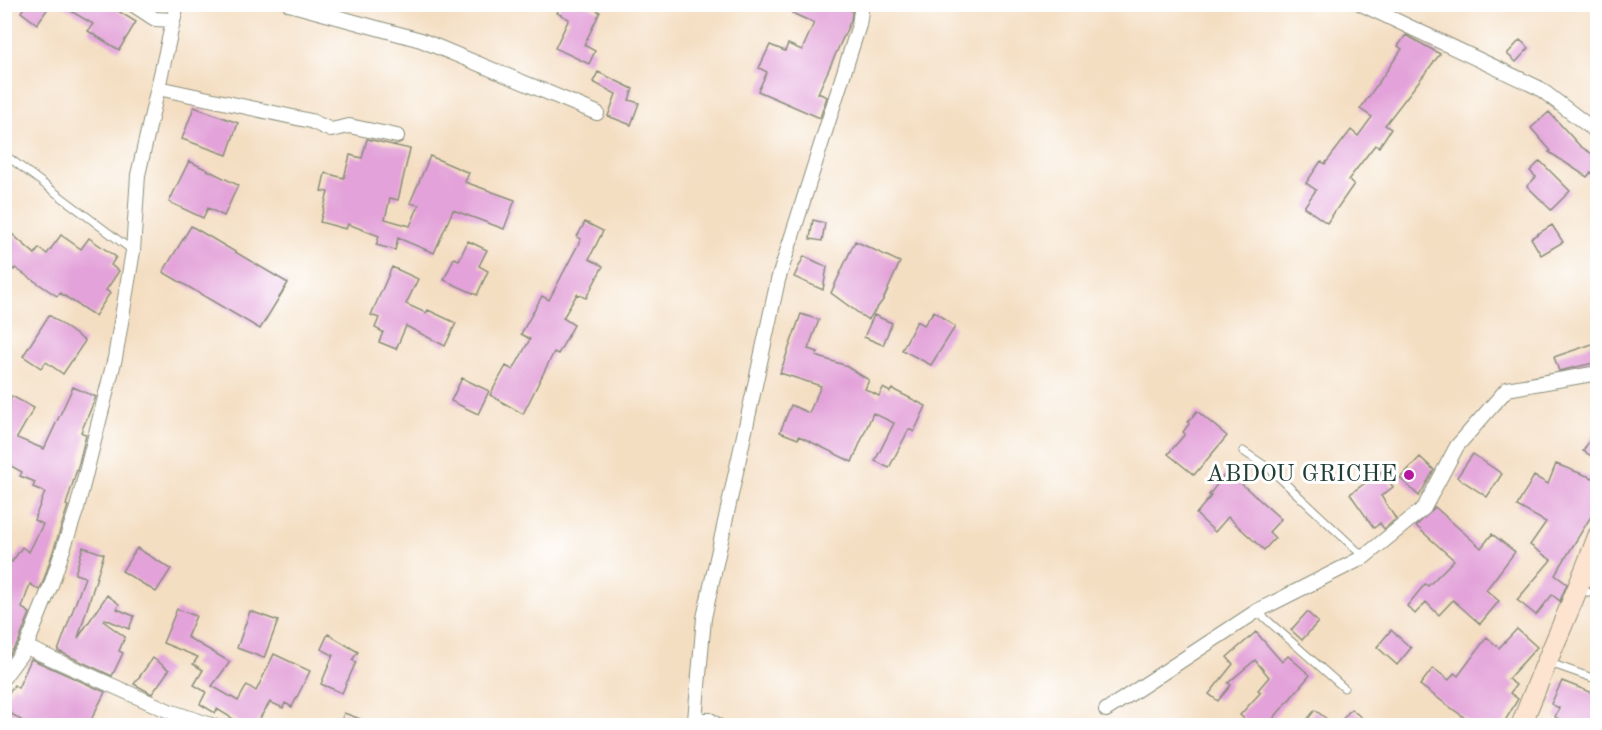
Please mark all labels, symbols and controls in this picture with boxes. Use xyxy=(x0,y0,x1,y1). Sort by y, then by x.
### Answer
place label: ABDOU GRICHE xyxy=(1206,463,1397,487)
marker: ABDOU GRICHE xyxy=(1402,468,1416,482)

